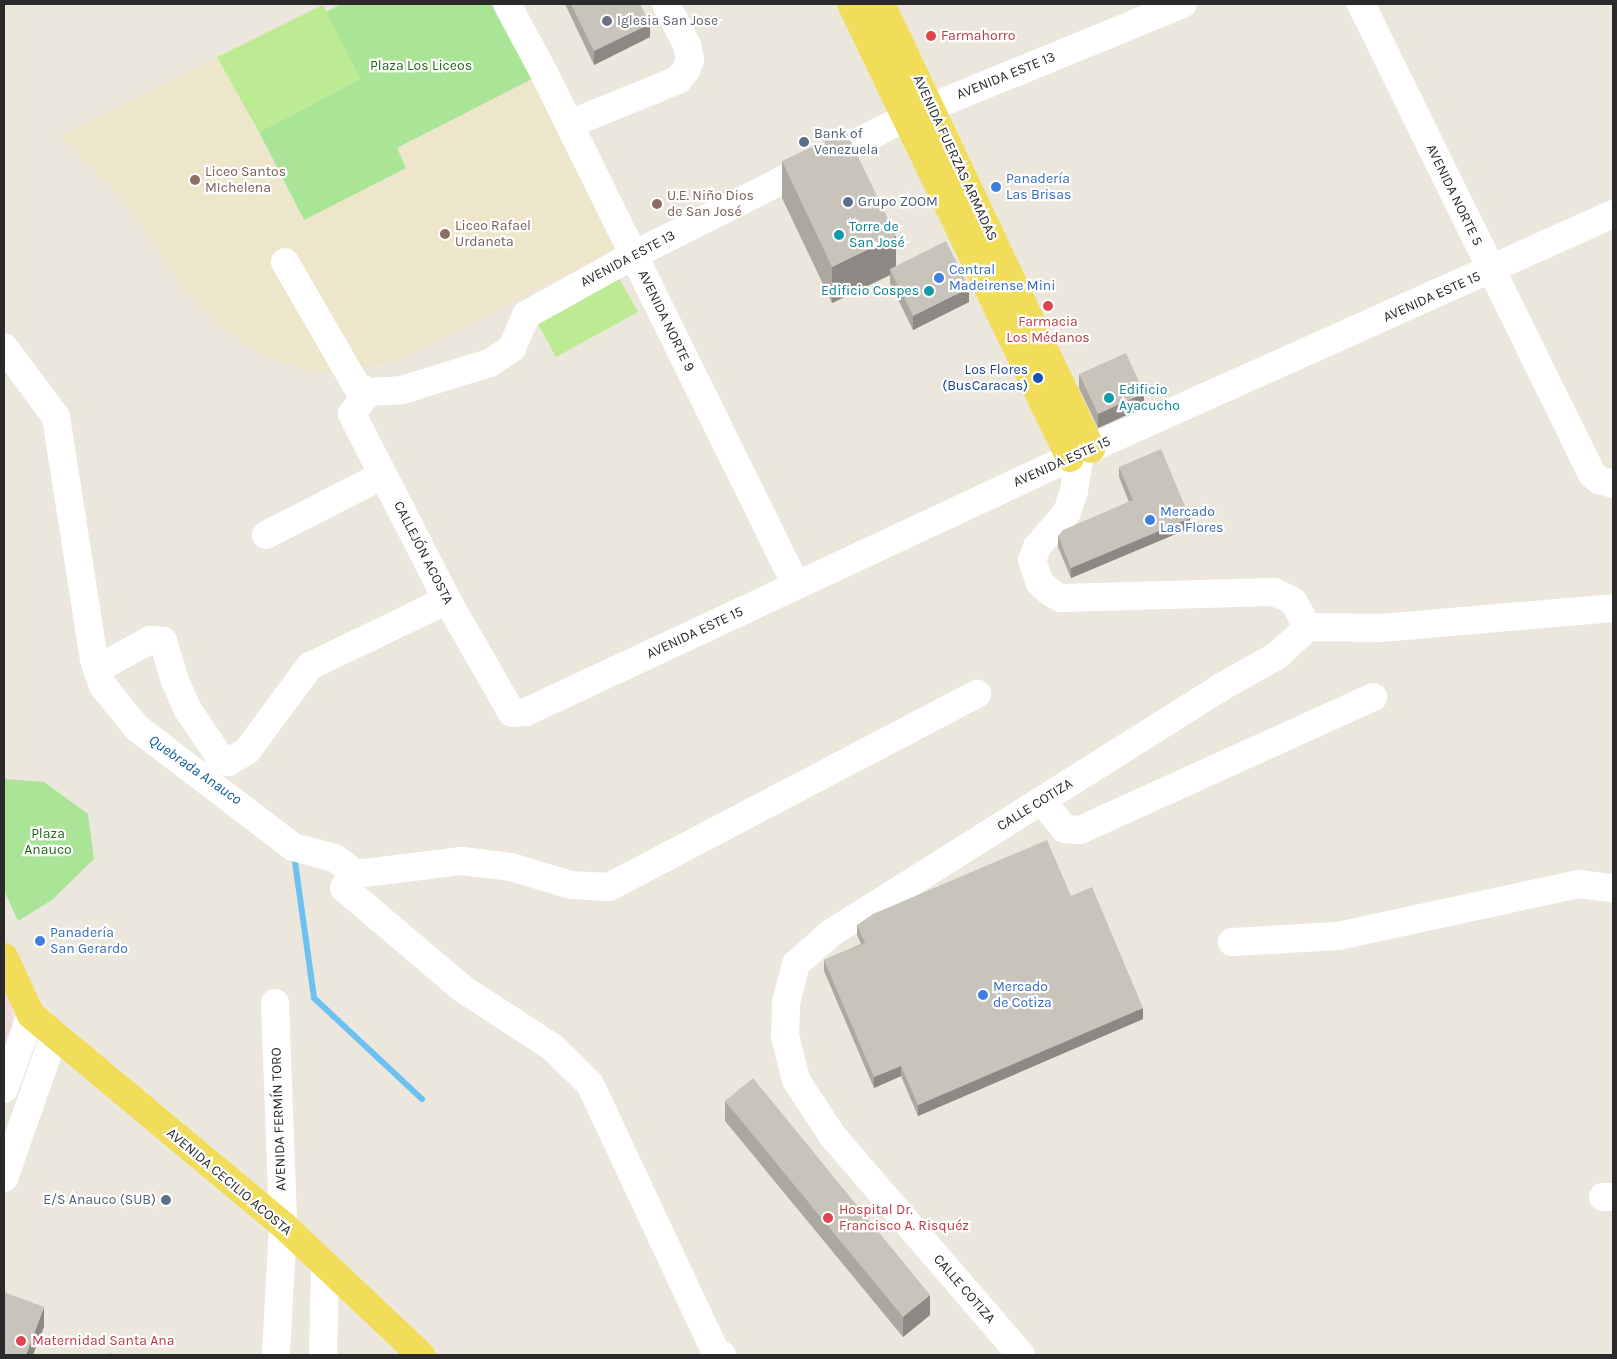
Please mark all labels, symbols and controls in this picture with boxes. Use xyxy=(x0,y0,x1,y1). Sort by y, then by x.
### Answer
place label: Iglesia San Jose xyxy=(617,13,718,29)
marker: Iglesia San Jose xyxy=(601,15,613,27)
place label: Farmahorro xyxy=(941,28,1015,44)
marker: Farmahorro xyxy=(925,30,937,42)
street label: AVENIDA ESTE 13 xyxy=(954,49,1058,103)
park label: Plaza Los Liceos xyxy=(370,58,472,74)
street label: AVENIDA FUERZAS ARMADAS xyxy=(909,73,1001,243)
place label: Bank of Venezuela xyxy=(814,126,878,158)
marker: Bank of Venezuela xyxy=(798,136,810,148)
street label: AVENIDA NORTE 5 xyxy=(1422,142,1486,248)
place label: Liceo Santos MIchelena xyxy=(205,164,286,196)
place label: Panadería Las Brisas xyxy=(1006,171,1071,203)
marker: Liceo Santos MIchelena xyxy=(189,174,201,186)
marker: Panadería Las Brisas xyxy=(990,181,1002,193)
place label: U.E. Niño Dios de San José xyxy=(667,188,754,220)
place label: Grupo ZOOM xyxy=(858,194,938,210)
marker: Grupo ZOOM xyxy=(842,196,854,208)
marker: U.E. Niño Dios de San José xyxy=(651,198,663,210)
place label: Liceo Rafael Urdaneta xyxy=(455,218,531,250)
place label: Torre de San José xyxy=(849,219,905,252)
street label: AVENIDA ESTE 13 xyxy=(578,227,678,291)
marker: Liceo Rafael Urdaneta xyxy=(439,228,451,240)
marker: Torre de San José xyxy=(833,229,845,241)
place label: Central Madeirense Mini xyxy=(949,262,1055,294)
street label: AVENIDA NORTE 9 xyxy=(634,267,698,375)
street label: AVENIDA ESTE 15 xyxy=(1381,268,1483,326)
marker: Central Madeirense Mini xyxy=(933,272,945,284)
place label: Edificio Cospes xyxy=(821,283,919,299)
marker: Edificio Cospes xyxy=(923,285,935,297)
marker: Farmacia Los Médanos xyxy=(1042,300,1054,312)
place label: Farmacia Los Médanos xyxy=(1006,314,1090,347)
place label: Los Flores (BusCaracas) xyxy=(942,362,1028,394)
marker: Los Flores (BusCaracas) xyxy=(1032,372,1044,384)
place label: Edificio Ayacucho xyxy=(1119,382,1180,414)
marker: Edificio Ayacucho xyxy=(1103,392,1115,404)
street label: AVENIDA ESTE 15 xyxy=(1011,433,1113,491)
street label: CALLEJÓN ACOSTA xyxy=(390,499,456,607)
place label: Mercado Las Flores xyxy=(1160,504,1223,536)
marker: Mercado Las Flores xyxy=(1144,514,1156,526)
street label: AVENIDA ESTE 15 xyxy=(644,603,746,663)
water label: Quebrada Anauco xyxy=(145,731,245,809)
street label: CALLE COTIZA xyxy=(994,775,1076,835)
park label: Plaza Anauco xyxy=(24,826,72,859)
place label: Panadería San Gerardo xyxy=(50,925,128,958)
marker: Panadería San Gerardo xyxy=(34,935,46,947)
place label: Mercado de Cotiza xyxy=(993,979,1052,1012)
marker: Mercado de Cotiza xyxy=(977,989,989,1001)
street label: AVENIDA FERMÍN TORO xyxy=(268,1047,290,1191)
street label: AVENIDA CECILIO ACOSTA xyxy=(163,1125,295,1239)
place label: E/S Anauco (SUB) xyxy=(43,1192,156,1208)
marker: E/S Anauco (SUB) xyxy=(160,1194,172,1206)
place label: Hospital Dr. Francisco A. Risquéz xyxy=(839,1202,969,1234)
marker: Hospital Dr. Francisco A. Risquéz xyxy=(821,1211,835,1225)
street label: CALLE COTIZA xyxy=(930,1251,998,1327)
place label: Maternidad Santa Ana xyxy=(32,1333,174,1349)
marker: Maternidad Santa Ana xyxy=(14,1334,28,1348)

